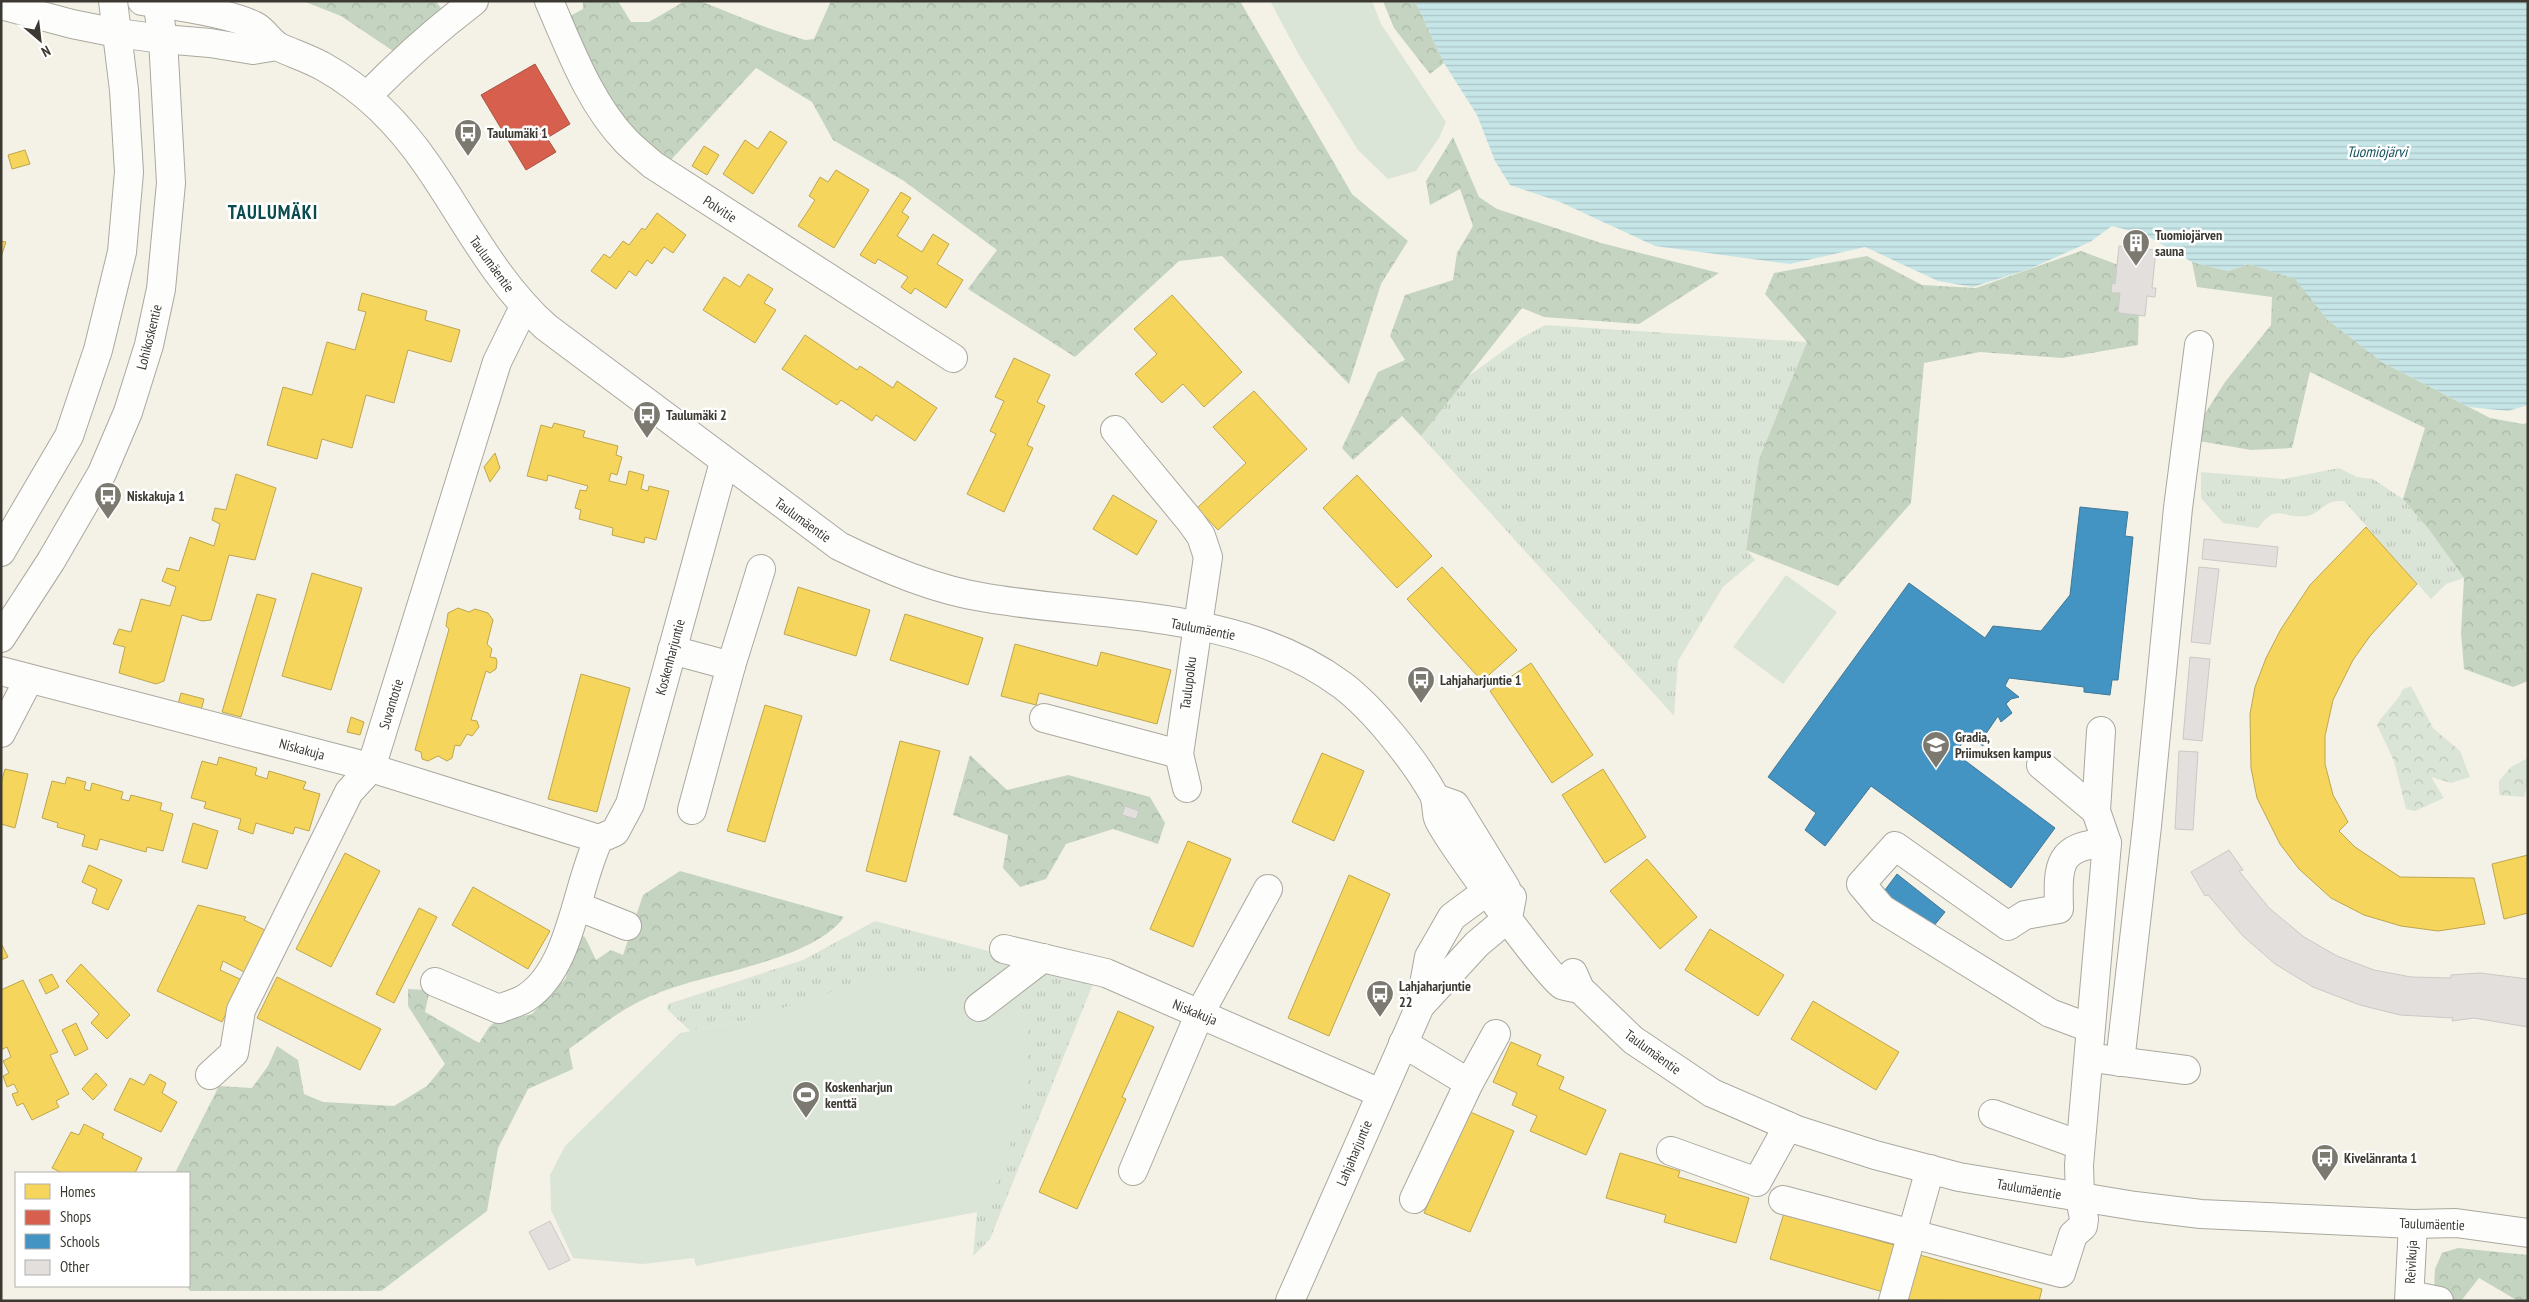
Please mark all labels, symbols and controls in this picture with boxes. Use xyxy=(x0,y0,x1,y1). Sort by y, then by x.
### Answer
north arrow xyxy=(15,15,65,65)
text: N xyxy=(39,42,54,61)
bus stop icon: Taulumäki 1 xyxy=(453,118,483,157)
place label: Taulumäki 1 xyxy=(487,124,548,142)
water label: Tuomiojärvi xyxy=(2347,142,2409,161)
street label: Polvitie xyxy=(700,192,740,227)
district label: TAULUMÄKI xyxy=(228,200,318,224)
place label: Tuomiojärven sauna xyxy=(2155,226,2222,260)
building icon: Tuomiojärven sauna xyxy=(2121,228,2151,267)
street label: Taulumäentie xyxy=(465,232,519,296)
street label: Lohikoskentie xyxy=(132,302,166,371)
bus stop icon: Taulumäki 2 xyxy=(632,400,662,439)
place label: Taulumäki 2 xyxy=(666,406,727,424)
bus stop icon: Niskakuja 1 xyxy=(93,481,123,520)
place label: Niskakuja 1 xyxy=(127,487,185,505)
street label: Taulumäentie xyxy=(771,493,835,547)
street label: Taulumäentie xyxy=(1169,614,1237,644)
street label: Koskenharjuntie xyxy=(651,617,689,697)
street label: Taulupolku xyxy=(1176,656,1200,710)
bus stop icon: Lahjaharjuntie 1 xyxy=(1406,665,1436,704)
place label: Lahjaharjuntie 1 xyxy=(1440,671,1522,689)
street label: Suvantotie xyxy=(375,676,407,731)
place label: Gradia, Priimuksen kampus xyxy=(1955,728,2051,762)
school or university icon: Gradia, Priimuksen kampus xyxy=(1921,730,1951,769)
street label: Niskakuja xyxy=(277,734,327,764)
place label: Lahjaharjuntie 22 xyxy=(1399,977,1471,1011)
bus stop icon: Lahjaharjuntie 22 xyxy=(1365,979,1395,1018)
street label: Niskakuja xyxy=(1170,995,1220,1029)
street label: Taulumäentie xyxy=(1621,1025,1685,1079)
place label: Koskenharjun kenttä xyxy=(825,1078,893,1112)
sports icon: Koskenharjun kenttä xyxy=(791,1080,821,1119)
street label: Lahjaharjuntie xyxy=(1332,1117,1376,1188)
bus stop icon: Kivelänranta 1 xyxy=(2310,1143,2340,1182)
place label: Kivelänranta 1 xyxy=(2344,1149,2417,1167)
legend xyxy=(15,1172,190,1287)
street label: Taulumäentie xyxy=(1995,1174,2063,1204)
text: Homes xyxy=(60,1182,96,1201)
text: Shops xyxy=(60,1207,91,1226)
street label: Taulumäentie xyxy=(2399,1214,2465,1234)
text: Schools xyxy=(60,1232,100,1251)
street label: Reivikuja xyxy=(2401,1240,2421,1284)
text: Other xyxy=(60,1257,90,1276)

